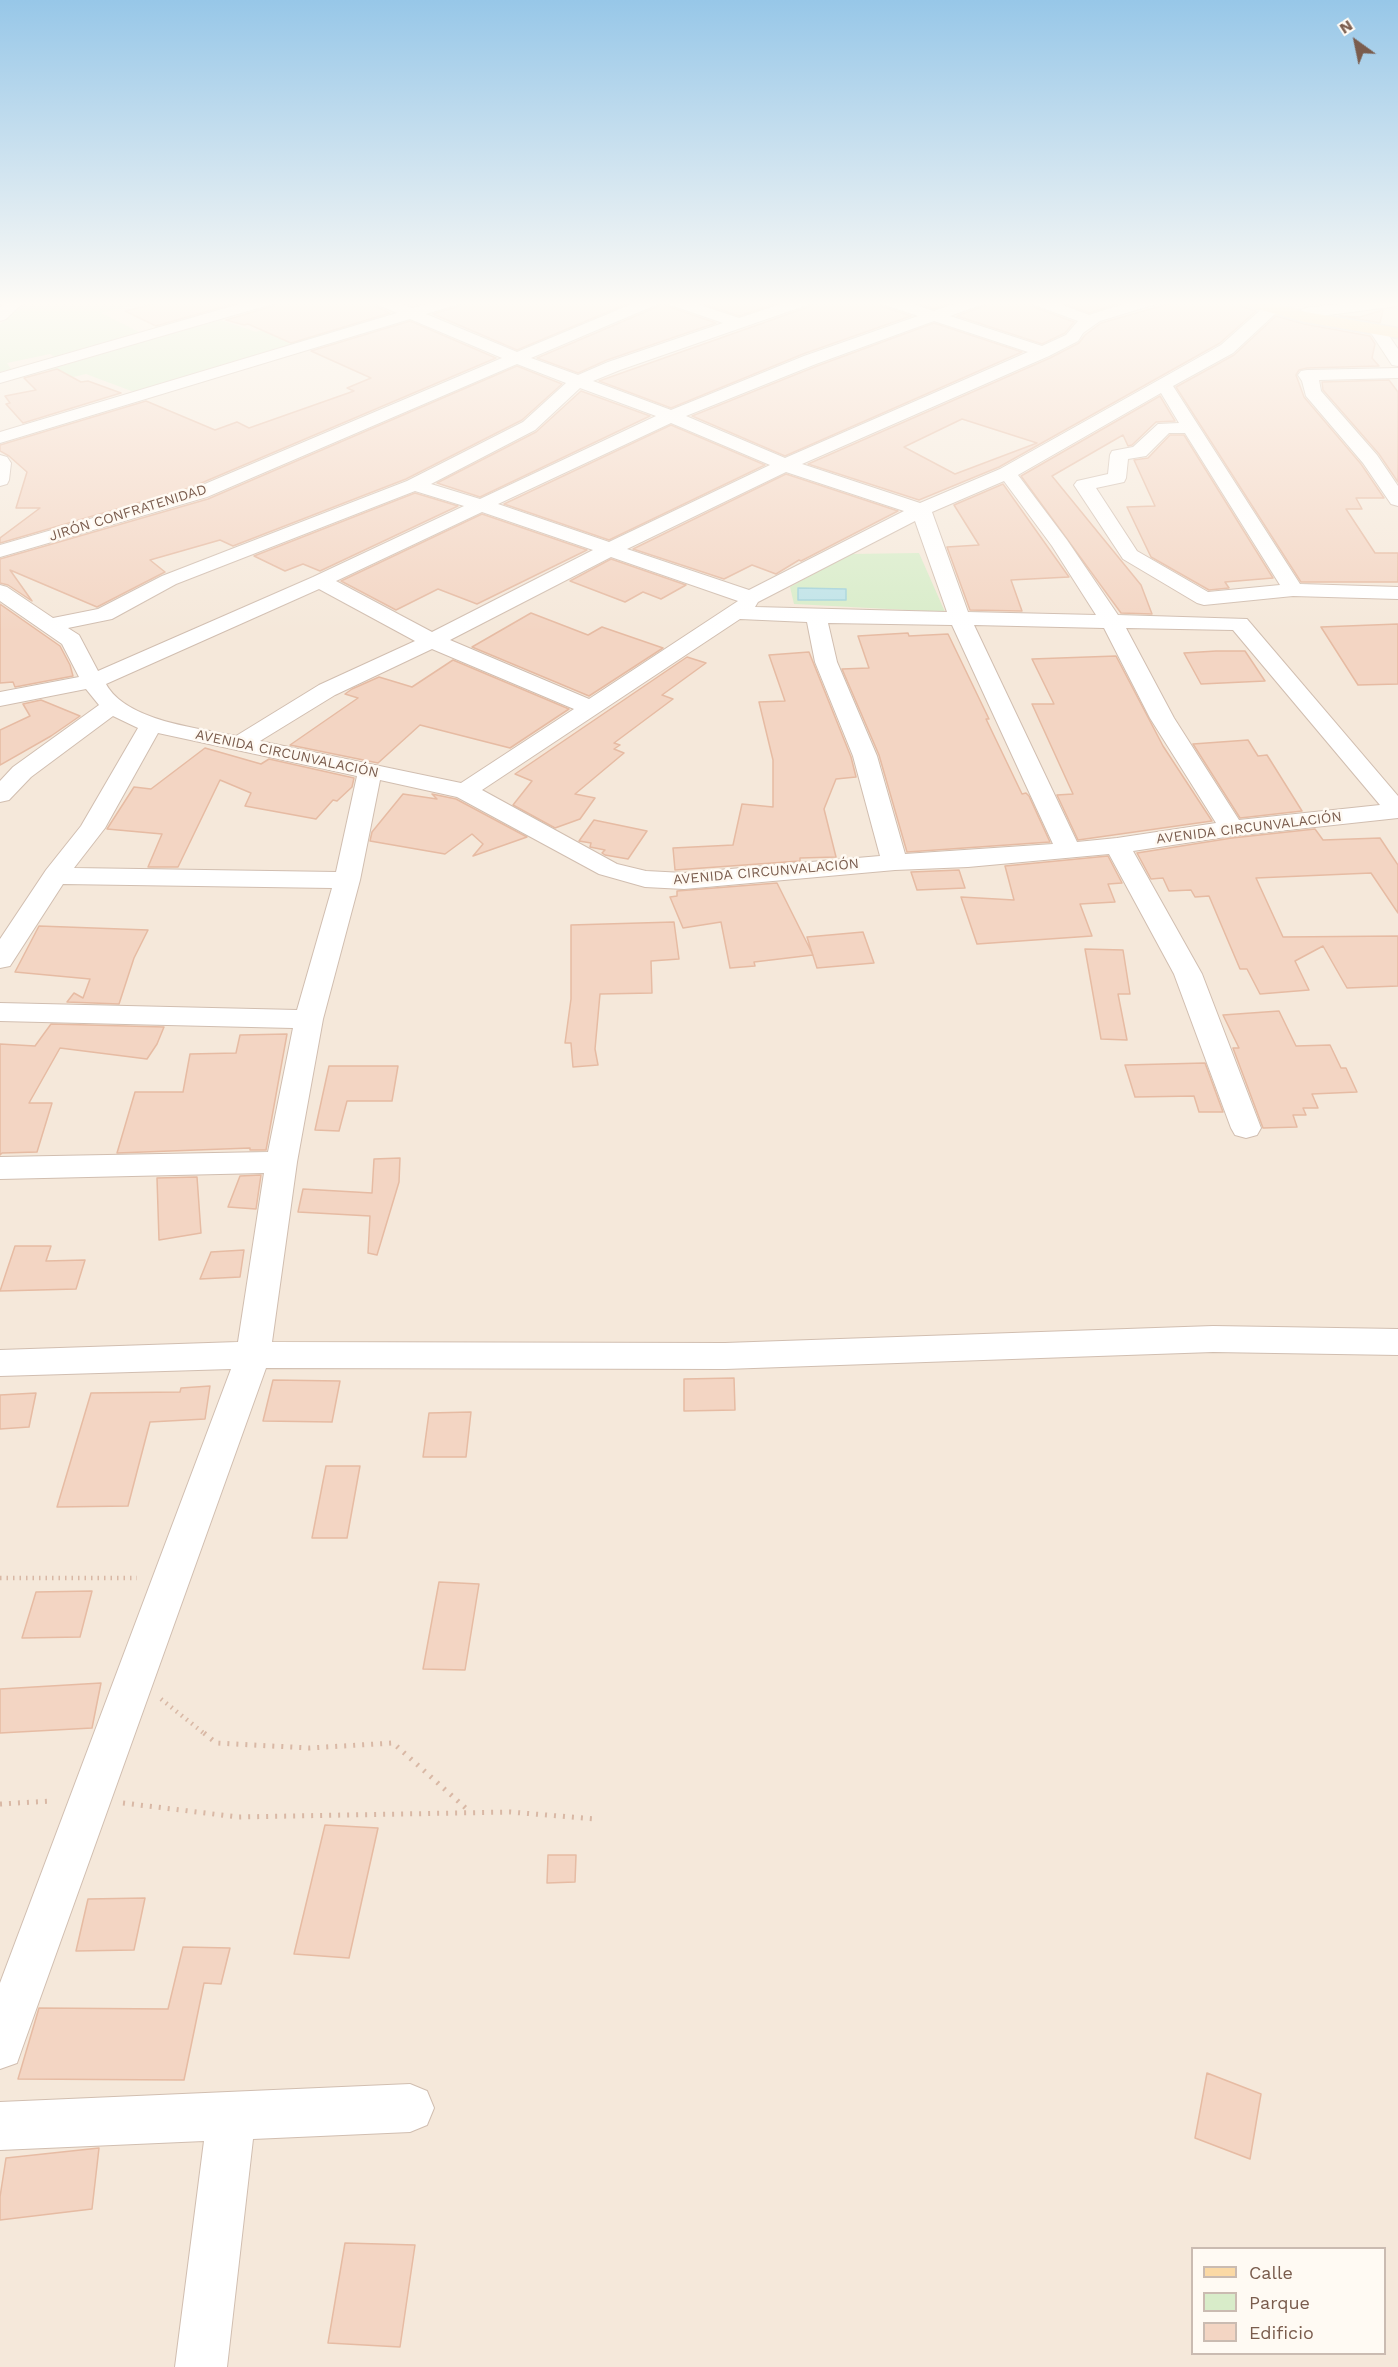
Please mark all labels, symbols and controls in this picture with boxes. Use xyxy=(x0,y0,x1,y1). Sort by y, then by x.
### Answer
north arrow xyxy=(1326,12,1386,72)
text: N xyxy=(1336,15,1356,38)
street label: JIRÓN CONFRATENIDAD xyxy=(47,481,209,545)
street label: AVENIDA CIRCUNVALACIÓN xyxy=(194,726,380,782)
street label: AVENIDA CIRCUNVALACIÓN xyxy=(1155,808,1343,848)
street label: AVENIDA CIRCUNVALACIÓN xyxy=(672,855,860,889)
legend xyxy=(1191,2247,1386,2355)
text: Calle xyxy=(1249,2262,1293,2283)
text: Parque xyxy=(1249,2292,1310,2313)
text: Edificio xyxy=(1249,2322,1314,2343)

